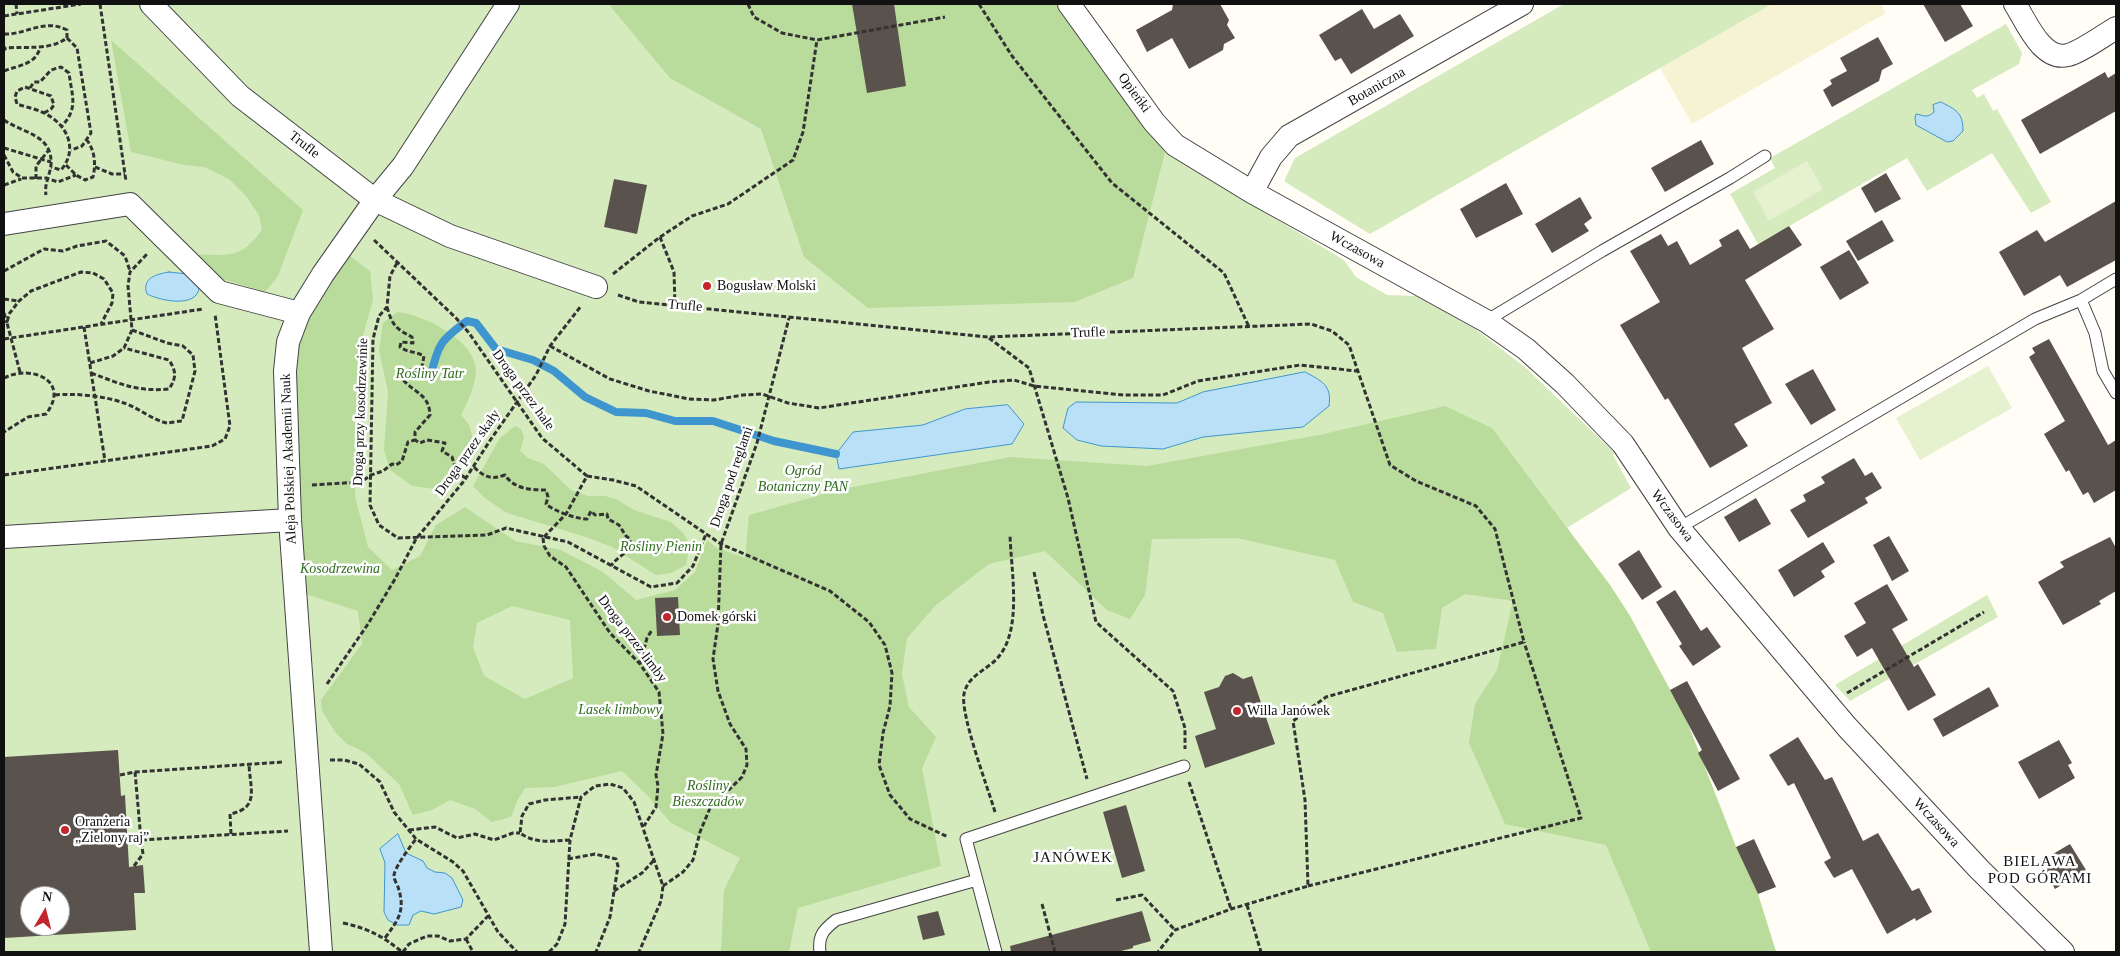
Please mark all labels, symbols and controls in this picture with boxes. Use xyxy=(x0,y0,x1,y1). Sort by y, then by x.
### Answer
street label: Botaniczna xyxy=(1346,64,1408,110)
street label: Opieńki xyxy=(1114,70,1154,116)
street label: Trufle xyxy=(285,128,323,162)
street label: Wczasowa xyxy=(1326,228,1388,272)
place label: Bogusław Molski xyxy=(717,278,816,294)
marker: Bogusław Molski xyxy=(701,280,713,292)
street label: Trufle xyxy=(667,296,703,316)
street label: Trufle xyxy=(1070,324,1106,342)
street label: Droga przy kosodrzewinie xyxy=(350,338,372,486)
street label: Droga przez hale xyxy=(488,346,558,434)
park label: Rośliny Tatr xyxy=(396,366,464,382)
street label: Aleja Polskiej Akademii Nauk xyxy=(278,373,300,545)
street label: Droga przez skały xyxy=(432,406,504,500)
street label: Droga pod reglami xyxy=(707,424,757,530)
park label: Ogród Botaniczny PAN xyxy=(758,463,848,496)
street label: Wczasowa xyxy=(1647,487,1697,545)
park label: Rośliny Pienin xyxy=(620,539,702,555)
park label: Kosodrzewina xyxy=(300,561,380,577)
street label: Droga przez limby xyxy=(594,592,670,686)
place label: Domek górski xyxy=(677,609,757,625)
marker: Domek górski xyxy=(661,611,673,623)
park label: Lasek limbowy xyxy=(578,702,662,718)
place label: Willa Janówek xyxy=(1247,703,1330,719)
marker: Willa Janówek xyxy=(1231,705,1243,717)
park label: Rośliny Bieszczadów xyxy=(672,778,744,810)
street label: Wczasowa xyxy=(1909,795,1963,851)
place label: Oranżeria „Zielony raj” xyxy=(75,814,149,846)
marker: Oranżeria „Zielony raj” xyxy=(59,824,71,836)
district label: JANÓWEK xyxy=(1032,849,1114,867)
district label: BIELAWA POD GÓRAMI xyxy=(1986,853,2094,888)
north arrow xyxy=(20,886,70,936)
text: N xyxy=(41,889,53,905)

